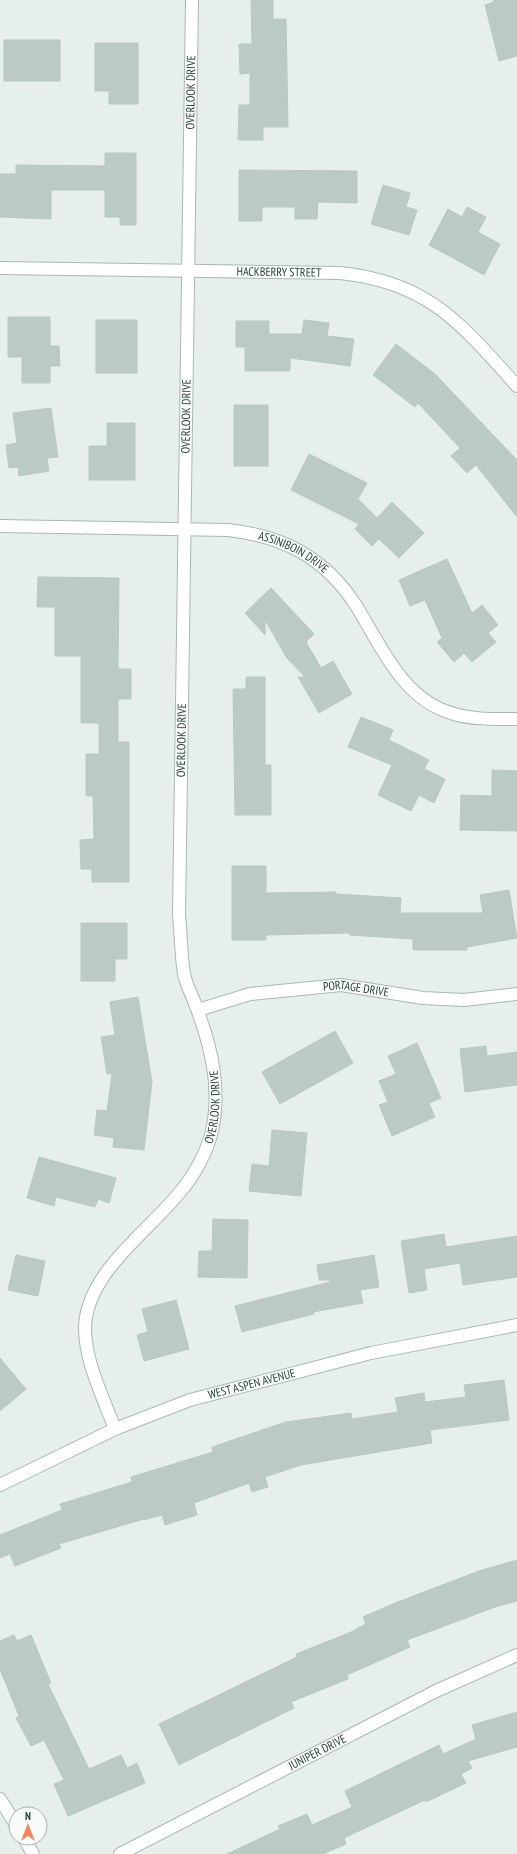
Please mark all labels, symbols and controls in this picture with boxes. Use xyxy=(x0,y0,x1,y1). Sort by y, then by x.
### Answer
street label: OVERLOOK DRIVE xyxy=(182,55,198,129)
street label: HACKBERRY STREET xyxy=(236,263,322,280)
street label: OVERLOOK DRIVE xyxy=(178,379,194,453)
street label: ASSINIBOIN DRIVE xyxy=(257,528,332,576)
street label: OVERLOOK DRIVE xyxy=(173,703,189,777)
street label: PORTAGE DRIVE xyxy=(322,977,390,999)
street label: OVERLOOK DRIVE xyxy=(201,1069,223,1146)
street label: WEST ASPEN AVENUE xyxy=(206,1365,297,1402)
street label: JUNIPER DRIVE xyxy=(285,1731,348,1773)
north arrow xyxy=(8,1806,48,1846)
text: N xyxy=(25,1809,31,1823)

